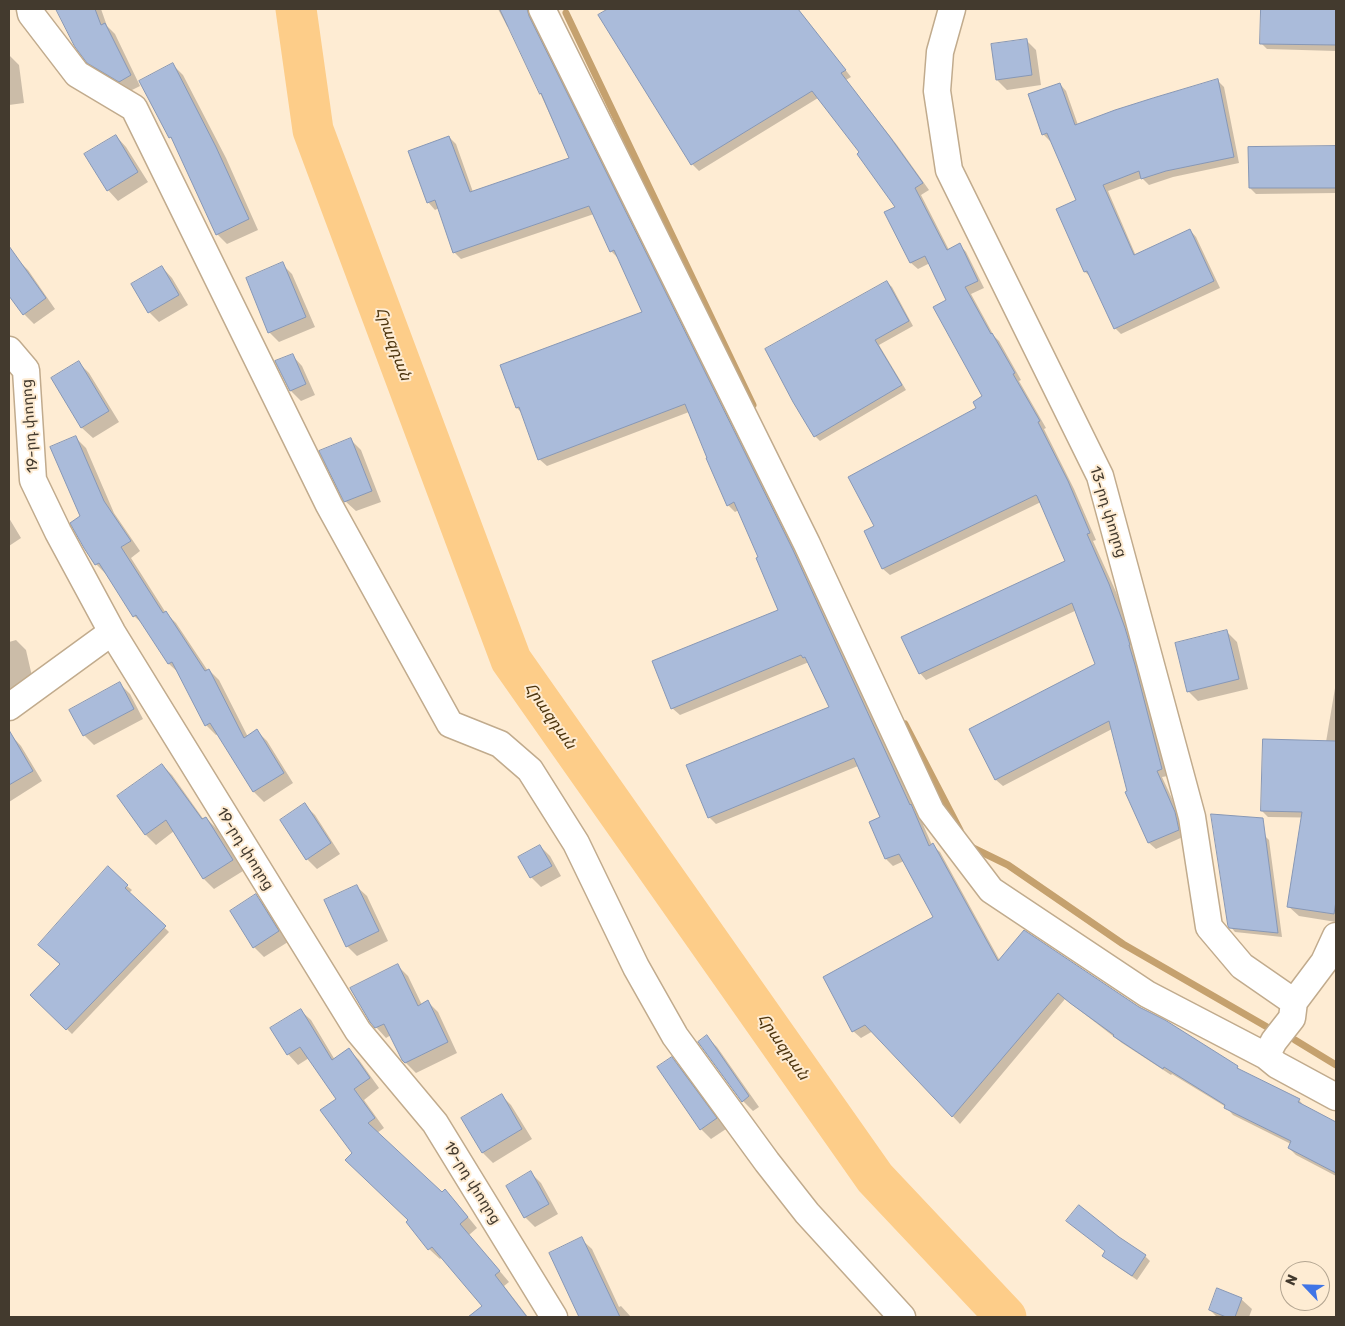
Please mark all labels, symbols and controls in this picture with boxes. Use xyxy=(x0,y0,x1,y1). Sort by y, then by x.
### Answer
water label: Հրազդան xyxy=(371,305,415,383)
street label: 19-րդ փողոց xyxy=(18,378,42,474)
street label: 13-րդ փողոց xyxy=(1086,464,1130,560)
water label: Հրազդան xyxy=(520,679,580,753)
street label: 19-րդ փողոց xyxy=(212,804,278,894)
water label: Հրազդան xyxy=(753,1010,813,1084)
street label: 19-րդ փողոց xyxy=(439,1138,505,1228)
north arrow xyxy=(1280,1261,1330,1311)
text: N xyxy=(1282,1272,1302,1288)

